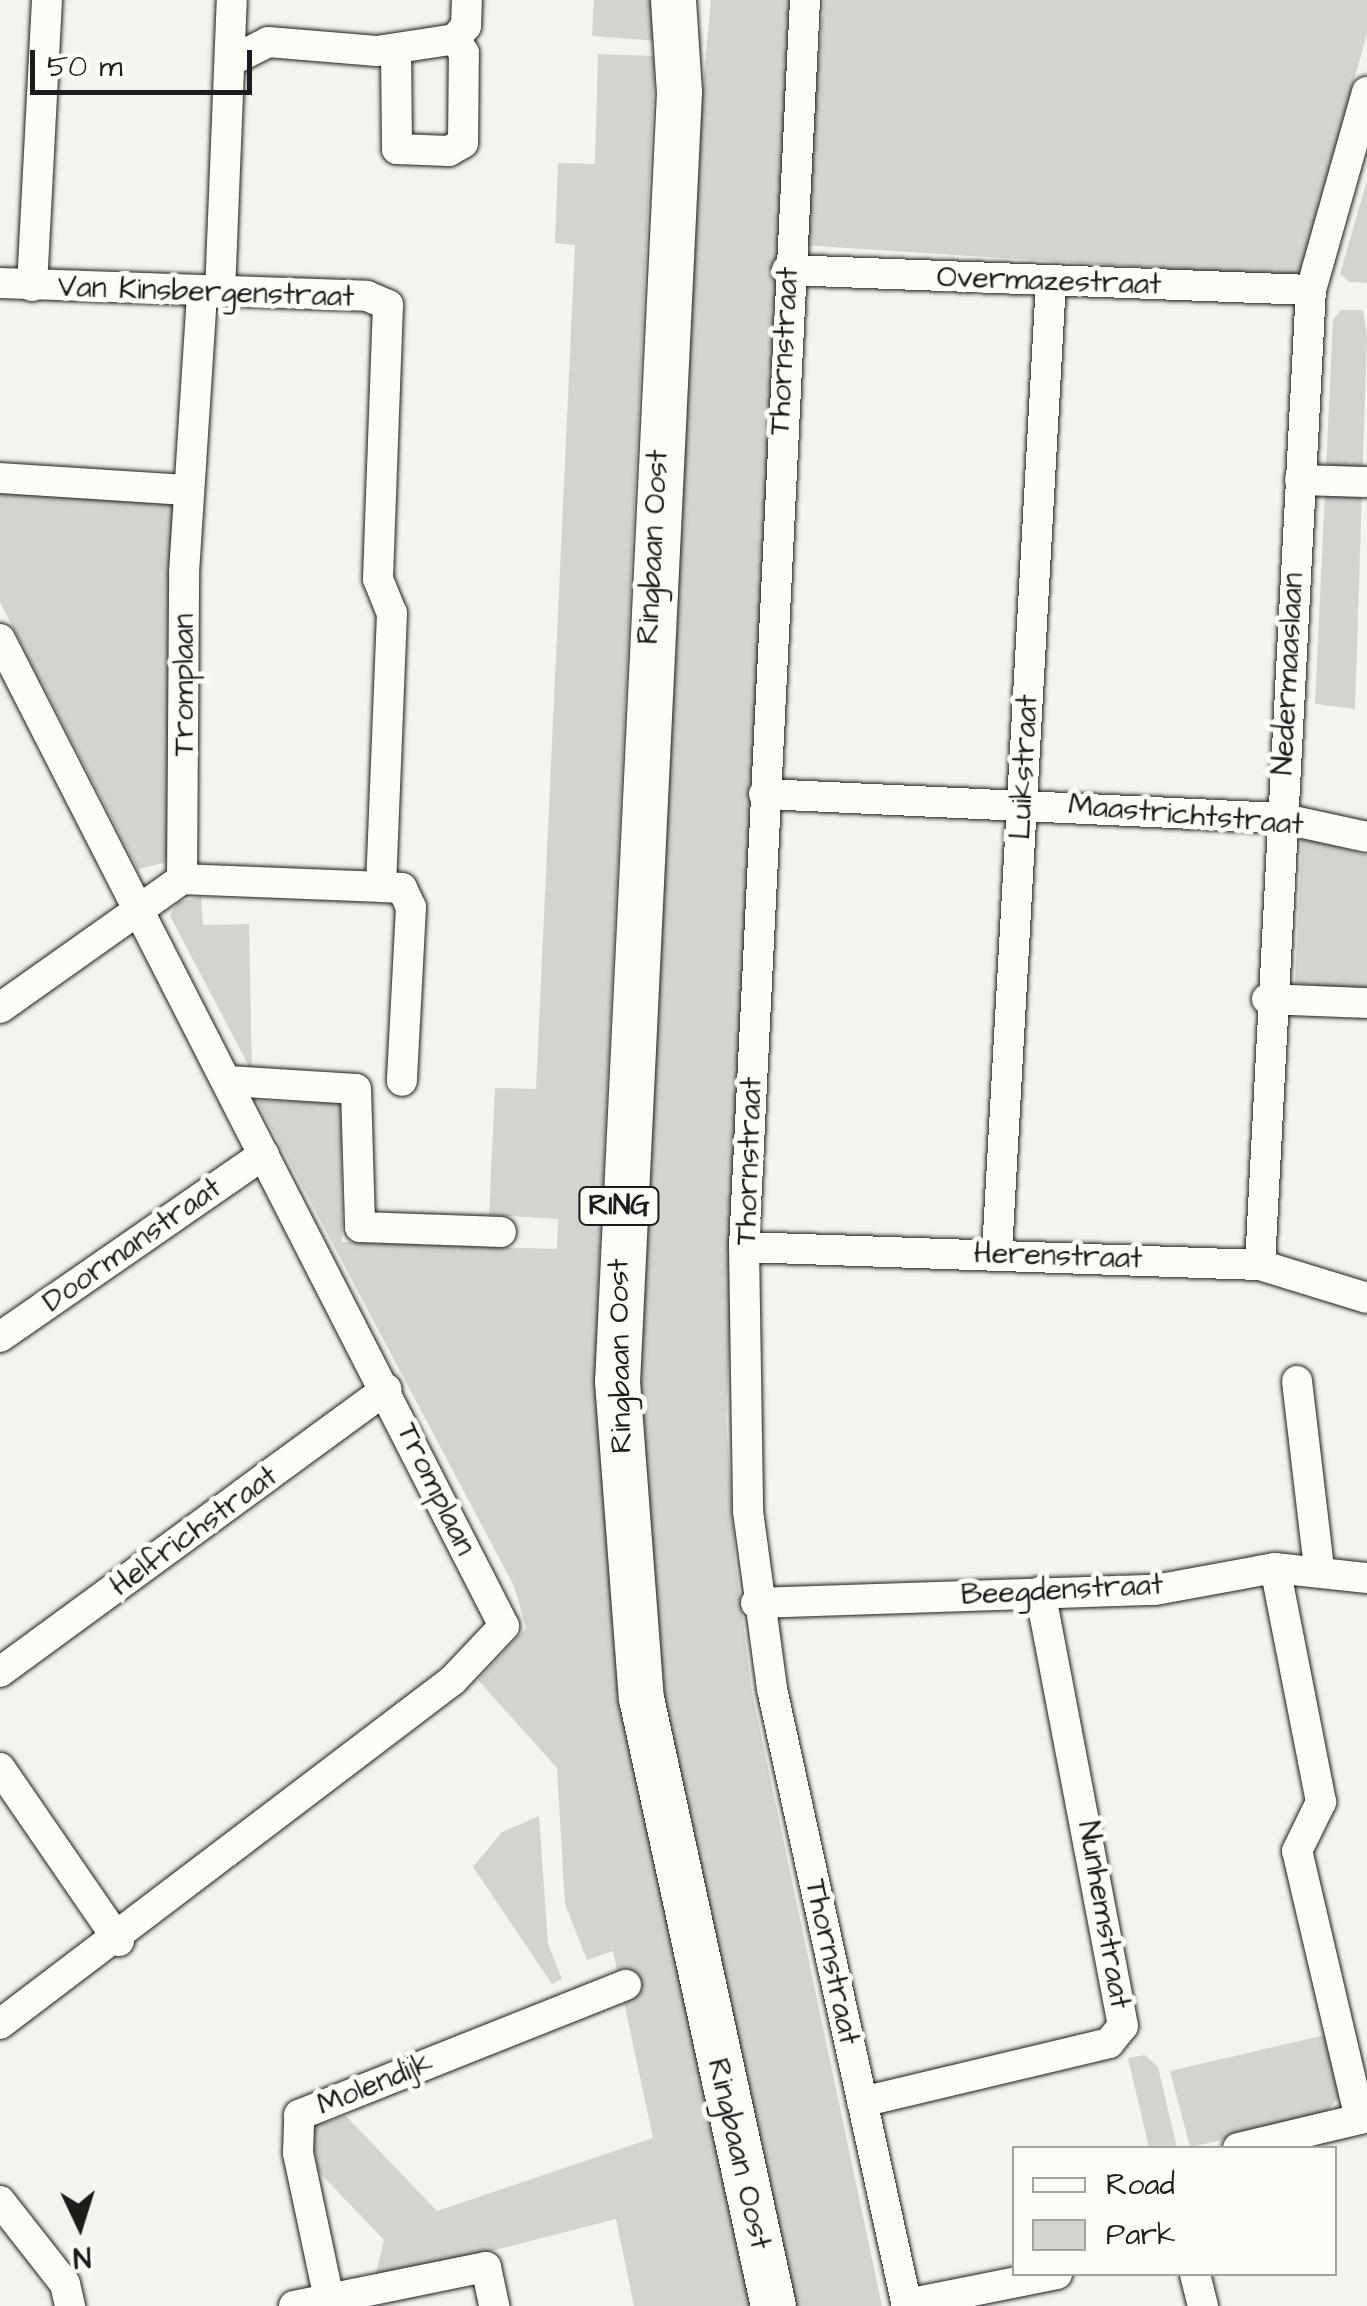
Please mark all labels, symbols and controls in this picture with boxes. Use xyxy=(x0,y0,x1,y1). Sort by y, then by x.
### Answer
scale bar xyxy=(35,30,258,92)
text: 50 m xyxy=(47,46,123,88)
street label: Overmazestraat xyxy=(936,259,1162,303)
street label: Thornstraat xyxy=(762,266,806,436)
street label: Van Kinsbergenstraat xyxy=(57,269,355,315)
street label: Ringbaan Oost xyxy=(630,449,676,645)
street label: Nedermaaslaan xyxy=(1265,572,1311,776)
street label: Tromplaan xyxy=(166,614,202,756)
street label: Luikstraat xyxy=(1002,693,1046,841)
street label: Maastrichtstraat xyxy=(1067,787,1305,843)
street label: Thornstraat xyxy=(728,1076,770,1246)
street label: Doormanstraat xyxy=(36,1170,228,1320)
road number: RING xyxy=(576,1183,662,1229)
street label: Herenstraat xyxy=(973,1235,1143,1277)
street label: Ringbaan Oost xyxy=(600,1258,640,1454)
street label: Tromplaan xyxy=(389,1417,483,1561)
street label: Helfrichstraat xyxy=(103,1458,285,1604)
street label: Beegdenstraat xyxy=(960,1567,1164,1613)
street label: Nunhemstraat xyxy=(1070,1818,1138,2012)
street label: Thornstraat xyxy=(797,1876,867,2048)
street label: Molendijk xyxy=(312,2045,438,2123)
street label: Ringbaan Oost xyxy=(700,2055,778,2253)
legend xyxy=(1012,2146,1337,2276)
text: Road xyxy=(1106,2164,1175,2206)
north arrow xyxy=(30,2176,130,2276)
text: Park xyxy=(1106,2214,1175,2256)
text: N xyxy=(72,2236,92,2276)

